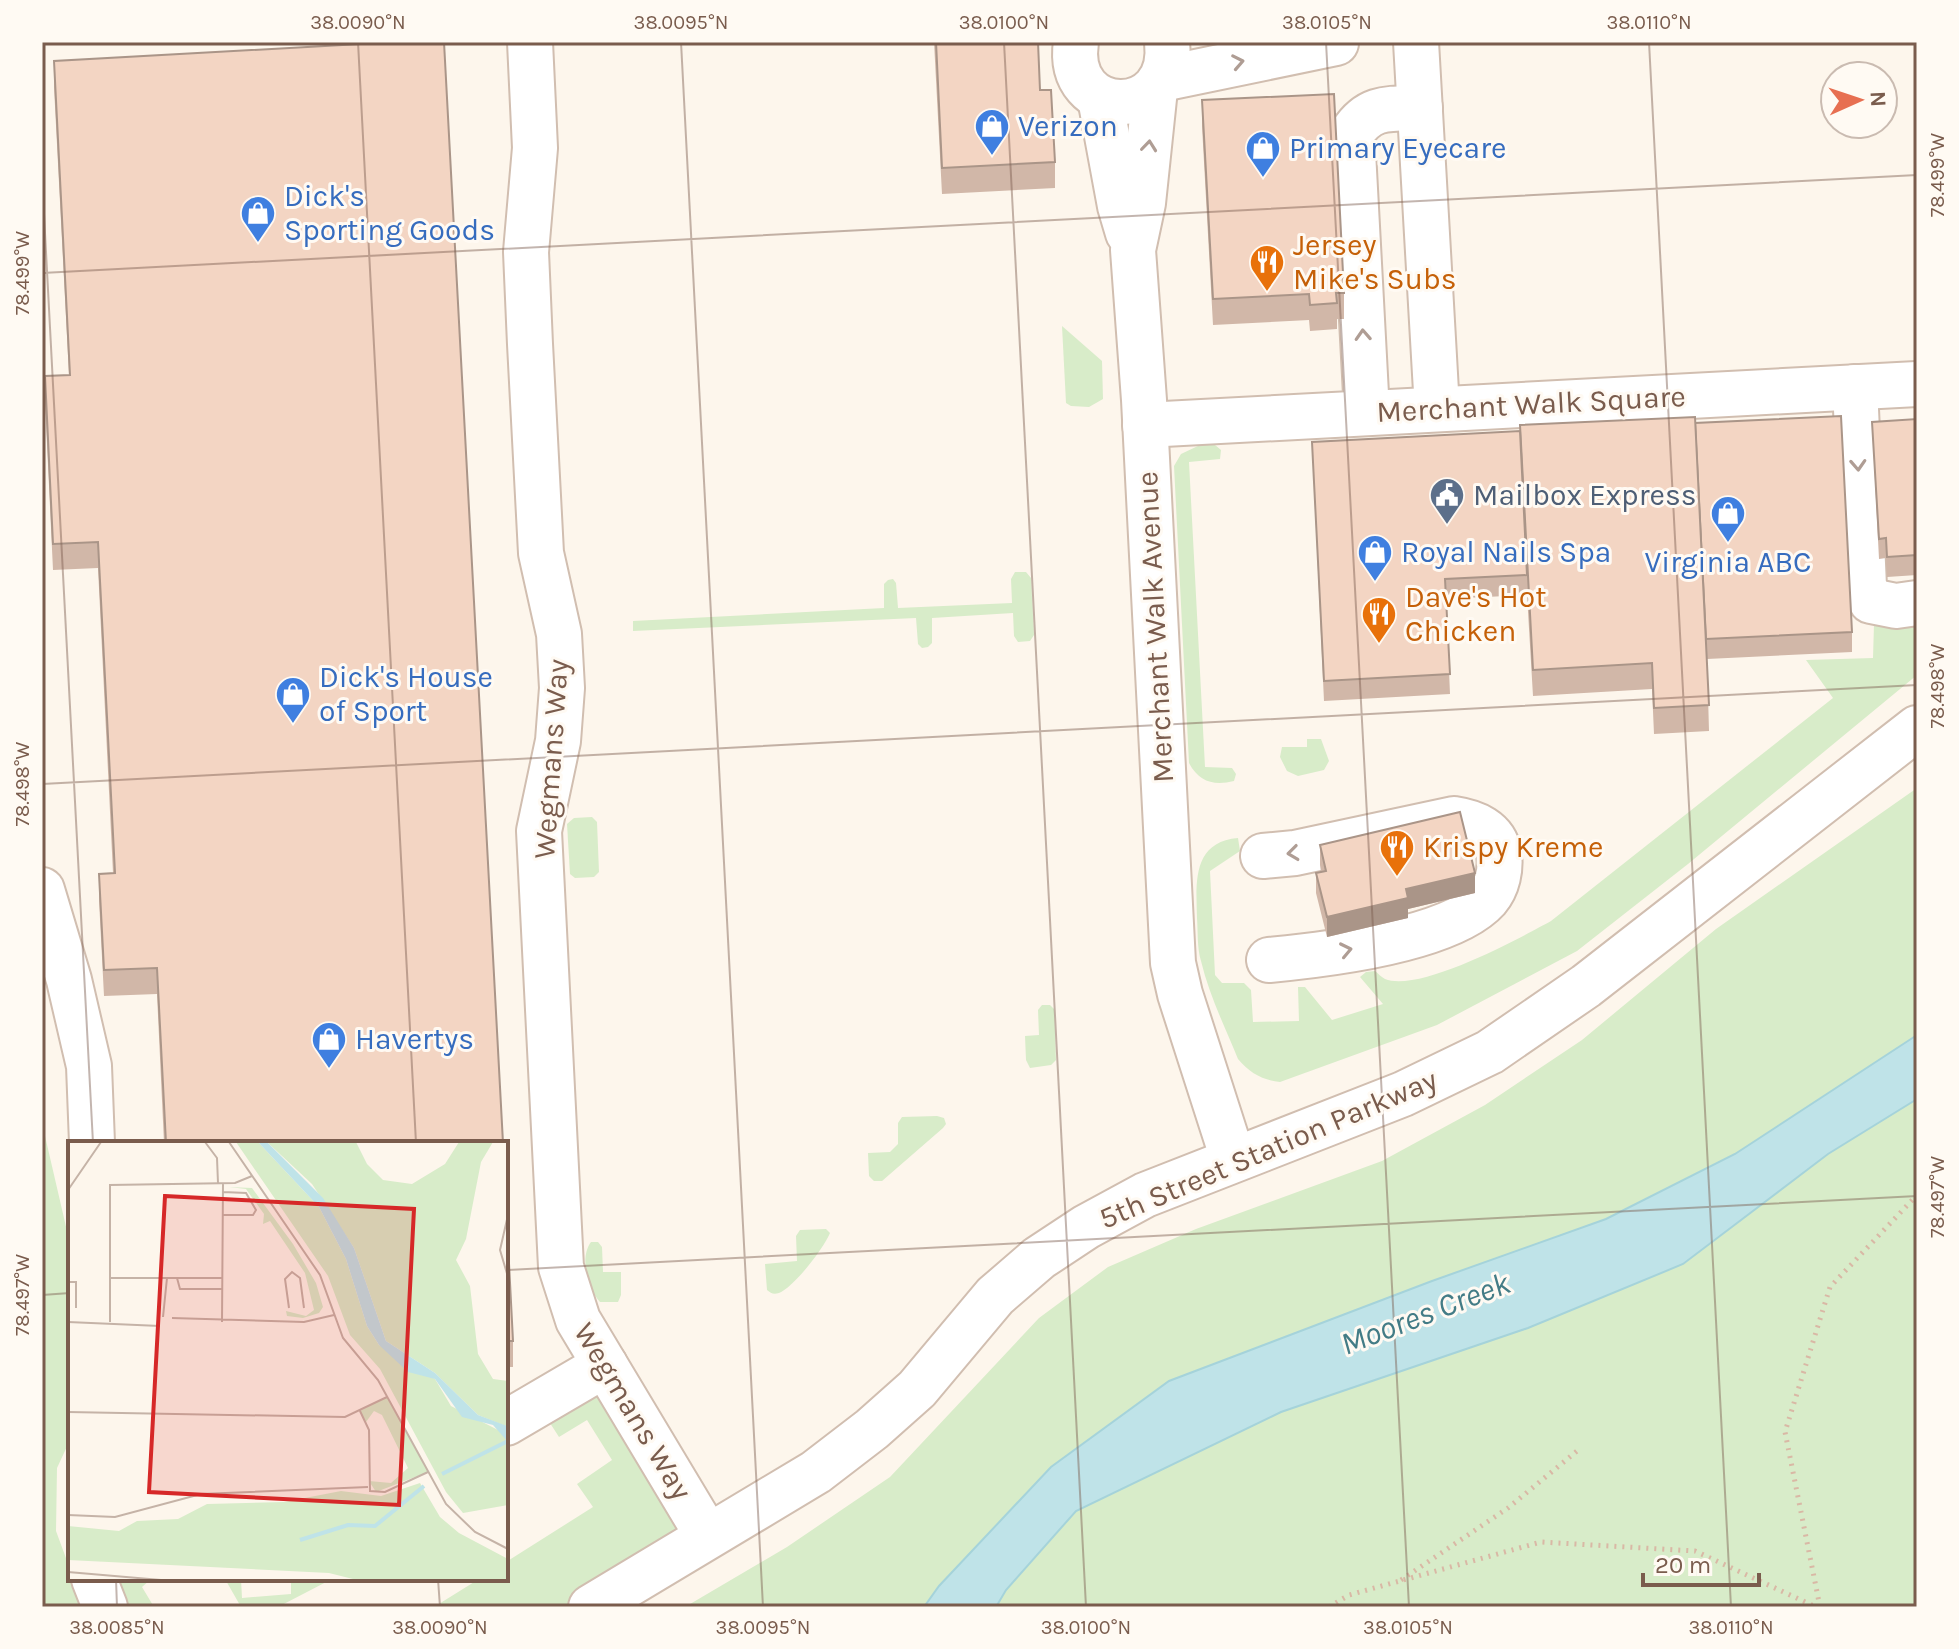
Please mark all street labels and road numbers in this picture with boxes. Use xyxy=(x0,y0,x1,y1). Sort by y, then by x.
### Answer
street label: Merchant Walk Square xyxy=(1375,378,1687,430)
street label: Merchant Walk Avenue xyxy=(1129,470,1181,784)
street label: Wegmans Way xyxy=(526,658,576,860)
street label: 5th Street Station Parkway xyxy=(1094,1061,1442,1237)
street label: Wegmans Way xyxy=(566,1316,700,1506)

